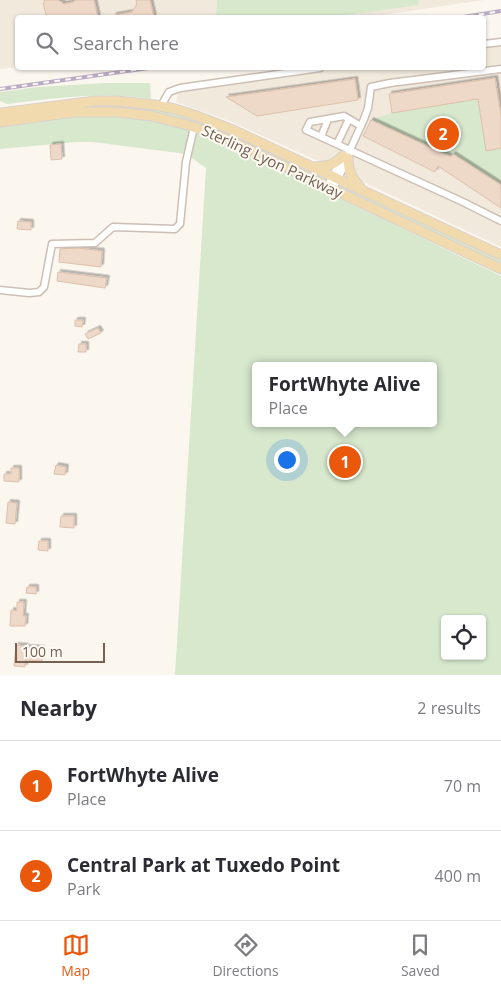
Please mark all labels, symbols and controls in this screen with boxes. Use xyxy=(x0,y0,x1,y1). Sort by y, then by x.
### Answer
search box xyxy=(15,15,486,70)
icon: search xyxy=(33,29,61,57)
text: Search here xyxy=(73,30,179,56)
pin: 2 xyxy=(427,115,459,153)
street label: Sterling Lyon Parkway xyxy=(199,120,347,203)
popup xyxy=(252,362,437,427)
text: FortWhyte Alive xyxy=(269,371,420,397)
text: Place xyxy=(269,397,308,419)
pin: 1 xyxy=(329,443,361,481)
your location xyxy=(274,447,300,473)
map controls xyxy=(441,615,486,660)
button: locate xyxy=(441,615,486,660)
scale bar xyxy=(15,640,105,663)
text: 100 m xyxy=(22,642,63,661)
text: Nearby xyxy=(20,694,97,722)
text: 2 results xyxy=(417,697,481,719)
text: FortWhyte Alive xyxy=(67,762,219,788)
text: 1 xyxy=(31,775,41,797)
text: 70 m xyxy=(444,775,481,797)
text: Place xyxy=(67,788,106,810)
text: Central Park at Tuxedo Point xyxy=(67,852,340,878)
text: 2 xyxy=(31,865,41,887)
text: 400 m xyxy=(435,865,481,887)
text: Park xyxy=(67,878,100,900)
tab: Map xyxy=(61,931,90,980)
tab: Directions xyxy=(212,931,279,980)
tab: Saved xyxy=(401,931,440,980)

